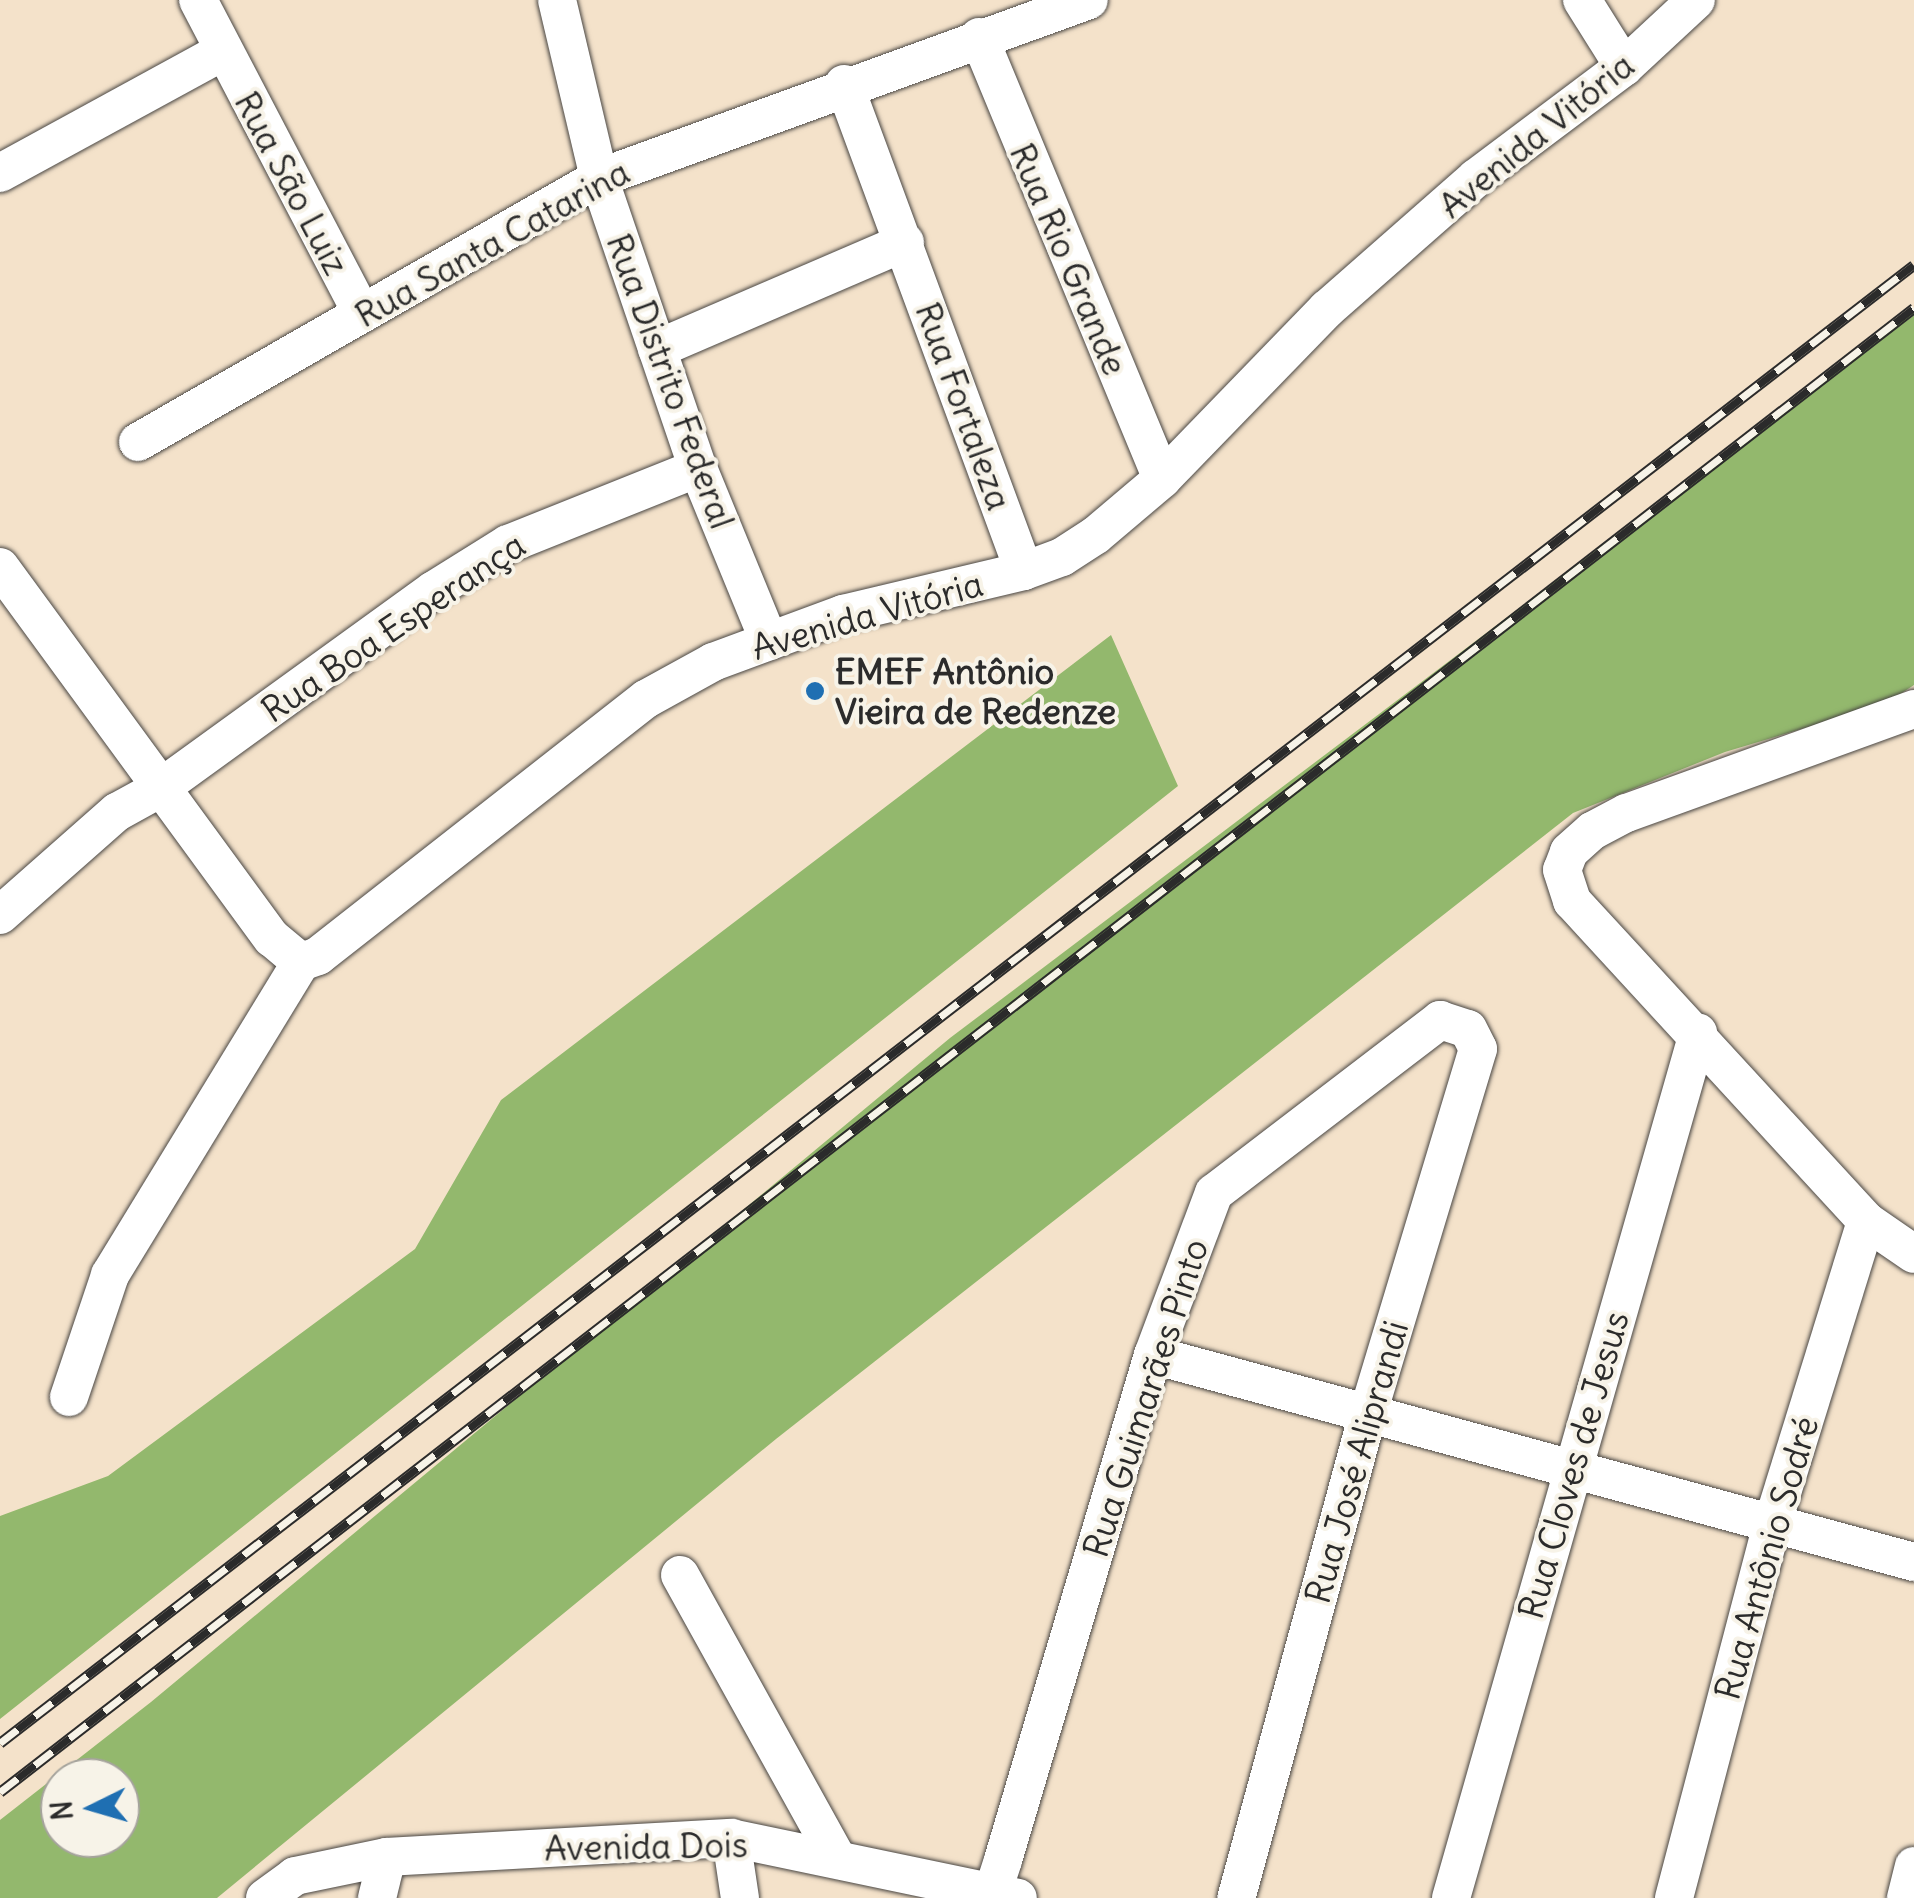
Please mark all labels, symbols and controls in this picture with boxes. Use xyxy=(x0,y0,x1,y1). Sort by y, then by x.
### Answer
street label: Avenida Vitória xyxy=(1430,44,1642,226)
street label: Rua São Luiz xyxy=(226,84,358,282)
street label: Rua Rio Grande xyxy=(1001,137,1137,381)
street label: Rua Santa Catarina xyxy=(348,150,636,336)
street label: Rua Distrito Federal xyxy=(598,228,744,534)
street label: Rua Fortaleza xyxy=(907,296,1021,516)
street label: Rua Boa Esperança xyxy=(253,523,533,731)
street label: Avenida Vitória xyxy=(747,562,987,668)
place label: EMEF Antônio Vieira de Redenze xyxy=(835,650,1116,732)
marker: EMEF Antônio Vieira de Redenze xyxy=(804,680,826,702)
street label: Rua Guimarães Pinto xyxy=(1074,1234,1216,1562)
street label: Rua Cloves de Jesus xyxy=(1509,1306,1637,1624)
street label: Rua José Aliprandi xyxy=(1296,1316,1416,1608)
street label: Rua Antônio Sodré xyxy=(1706,1412,1826,1704)
north arrow xyxy=(40,1758,140,1858)
text: N xyxy=(43,1799,81,1822)
street label: Avenida Dois xyxy=(544,1823,748,1869)

